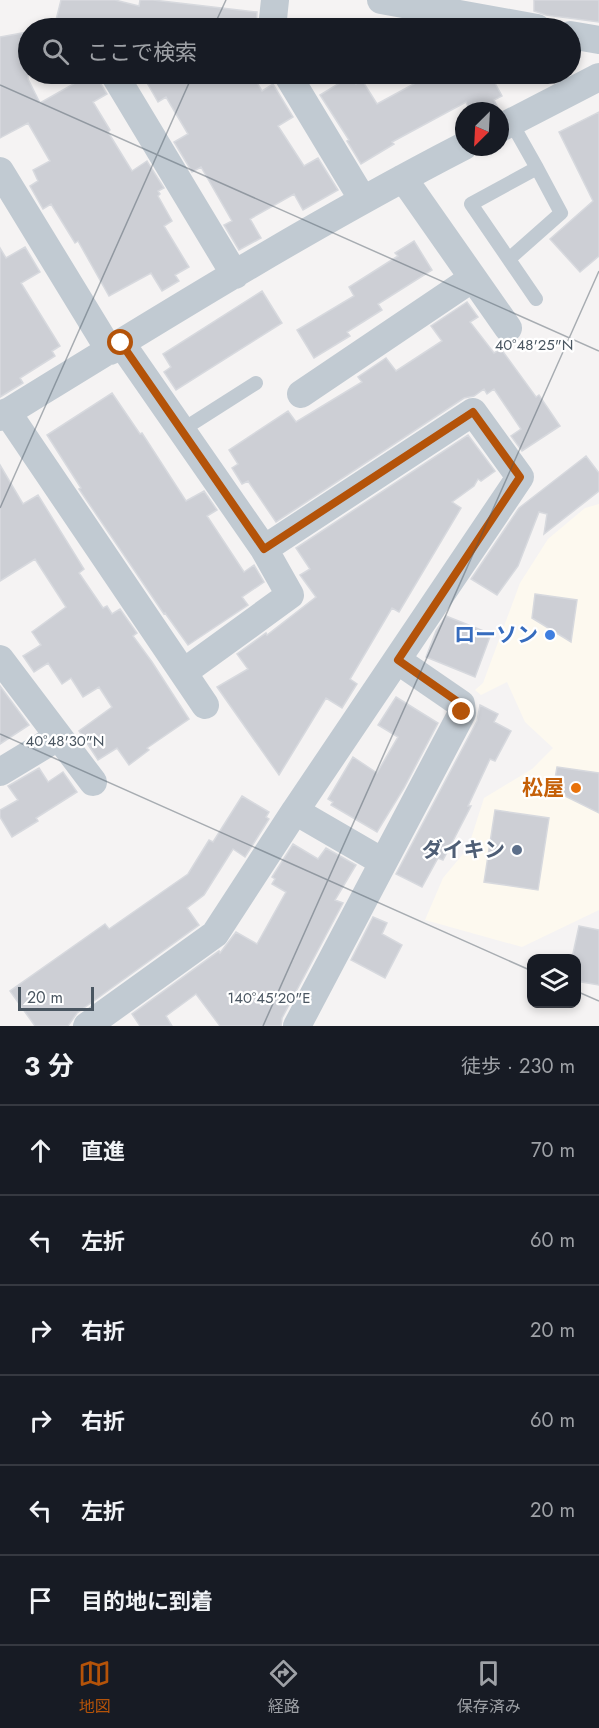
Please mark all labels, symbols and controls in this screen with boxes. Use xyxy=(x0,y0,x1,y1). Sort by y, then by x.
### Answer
search box xyxy=(18,18,581,84)
icon: search xyxy=(39,35,72,68)
text: ここで検索 xyxy=(87,36,197,68)
north arrow xyxy=(455,102,509,156)
route start xyxy=(107,329,133,355)
text: 40°48'25"N xyxy=(495,334,573,356)
place label: ローソン xyxy=(454,620,538,650)
marker: ローソン xyxy=(543,628,557,642)
route end xyxy=(448,698,474,724)
text: 40°48'30"N xyxy=(26,730,104,752)
place label: 松屋 xyxy=(522,773,564,803)
marker: 松屋 xyxy=(569,781,583,795)
place label: ダイキン xyxy=(422,835,505,865)
marker: ダイキン xyxy=(510,843,524,857)
map controls xyxy=(527,954,581,1008)
button: layers xyxy=(527,954,581,1008)
scale bar xyxy=(18,984,94,1012)
text: 20 m xyxy=(27,986,63,1009)
text: 140°45'20"E xyxy=(228,987,310,1009)
text: 3 分 xyxy=(24,1047,74,1085)
text: 徒歩 · 230 m xyxy=(461,1052,575,1081)
icon: ahead xyxy=(24,1134,57,1167)
text: 直進 xyxy=(81,1135,125,1167)
text: 70 m xyxy=(531,1136,575,1165)
icon: left xyxy=(24,1224,57,1257)
text: 左折 xyxy=(81,1225,125,1257)
text: 60 m xyxy=(530,1226,575,1255)
icon: right xyxy=(24,1314,57,1347)
text: 右折 xyxy=(81,1315,125,1347)
text: 20 m xyxy=(530,1316,575,1345)
icon: right xyxy=(24,1404,57,1437)
text: 右折 xyxy=(81,1405,125,1437)
text: 60 m xyxy=(530,1406,575,1435)
icon: left xyxy=(24,1494,57,1527)
text: 左折 xyxy=(81,1495,125,1527)
text: 20 m xyxy=(530,1496,575,1525)
icon: arrive xyxy=(24,1584,57,1617)
text: 目的地に到着 xyxy=(81,1585,213,1617)
tab: 地図 xyxy=(78,1657,111,1718)
tab: 経路 xyxy=(267,1657,300,1718)
tab: 保存済み xyxy=(457,1657,521,1718)

